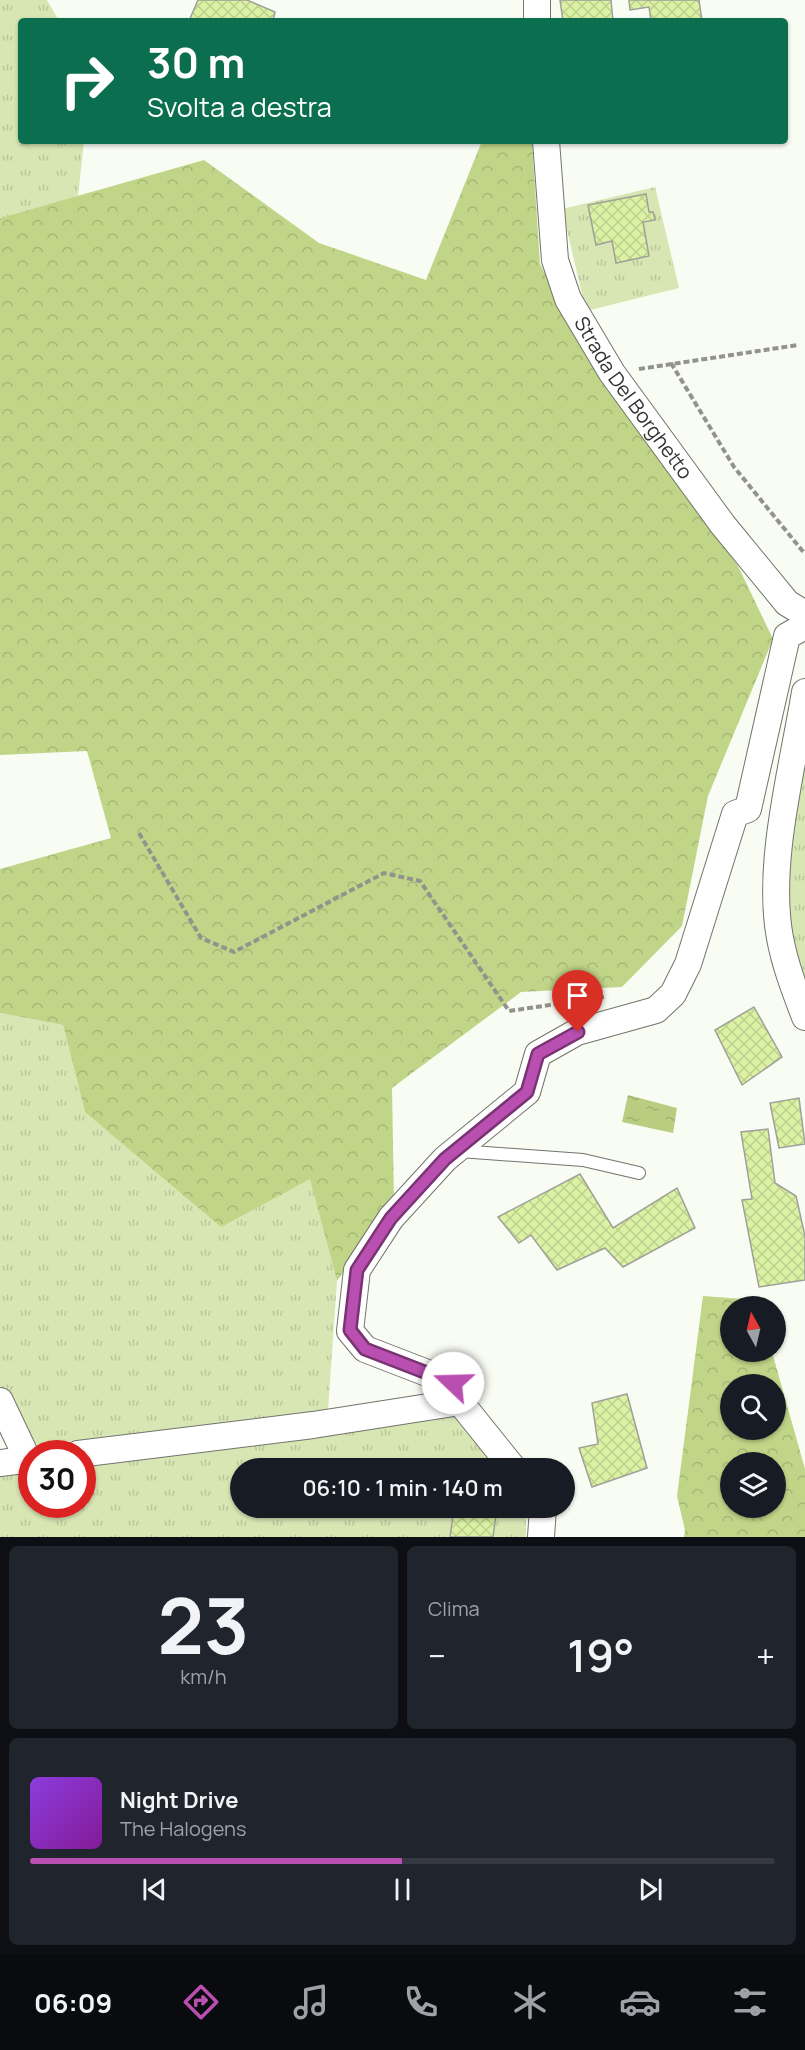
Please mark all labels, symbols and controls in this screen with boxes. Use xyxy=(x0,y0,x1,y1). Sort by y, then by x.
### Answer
text: 30 m xyxy=(147,33,245,91)
icon: right xyxy=(48,42,126,120)
text: Svolta a destra xyxy=(147,88,332,125)
street label: Strada Del Borghetto xyxy=(568,311,699,485)
pin xyxy=(552,970,603,1032)
icon: arrive xyxy=(561,979,594,1012)
north arrow xyxy=(720,1296,786,1362)
map controls xyxy=(720,1296,786,1518)
position arrow xyxy=(421,1351,485,1415)
button: search xyxy=(720,1374,786,1440)
speed limit sign: 30 xyxy=(18,1440,96,1518)
button: layers xyxy=(720,1452,786,1518)
text: 06:10 · 1 min · 140 m xyxy=(302,1473,503,1503)
text: 23 xyxy=(158,1571,249,1677)
text: Clima xyxy=(428,1595,480,1622)
text: 19° xyxy=(567,1624,635,1686)
text: − xyxy=(428,1633,446,1678)
text: + xyxy=(756,1633,775,1678)
text: km/h xyxy=(180,1663,227,1690)
text: Night Drive xyxy=(120,1785,239,1815)
text: The Halogens xyxy=(120,1815,246,1842)
icon: previous xyxy=(138,1873,171,1906)
icon: pause xyxy=(386,1873,419,1906)
icon: next xyxy=(634,1873,667,1906)
icon: directions xyxy=(180,1981,222,2023)
icon: music xyxy=(290,1981,332,2023)
icon: phone xyxy=(400,1981,442,2023)
icon: climate xyxy=(509,1981,551,2023)
icon: car xyxy=(619,1981,661,2023)
icon: filters xyxy=(729,1981,771,2023)
text: 06:09 xyxy=(34,1984,112,2021)

